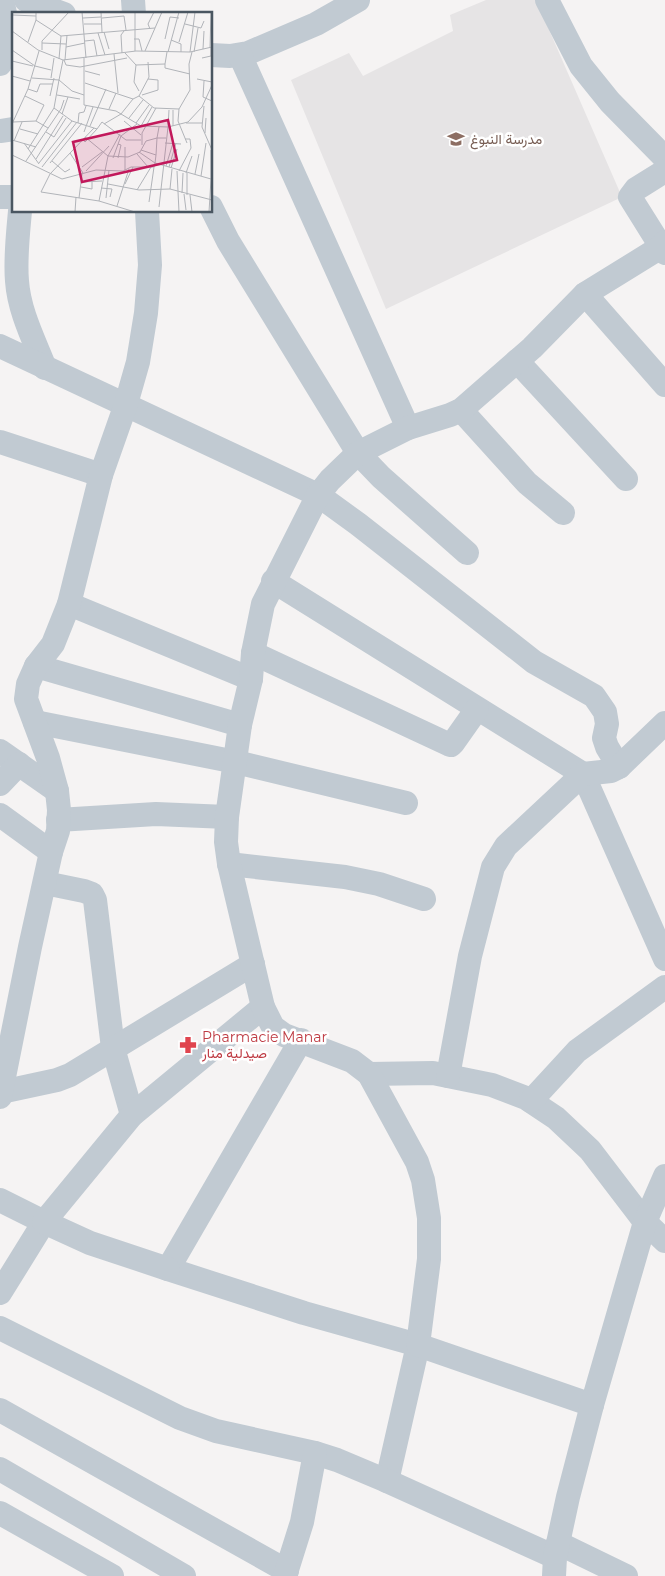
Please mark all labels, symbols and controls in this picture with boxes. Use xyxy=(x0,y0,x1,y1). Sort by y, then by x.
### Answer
inset map xyxy=(12,12,212,212)
school or university icon: مدرسة النبوغ xyxy=(446,129,466,149)
place label: مدرسة النبوغ xyxy=(470,130,542,150)
place label: Pharmacie Manar صيدلية منار xyxy=(201,1028,327,1062)
pharmacy icon: Pharmacie Manar صيدلية منار xyxy=(178,1035,198,1055)

